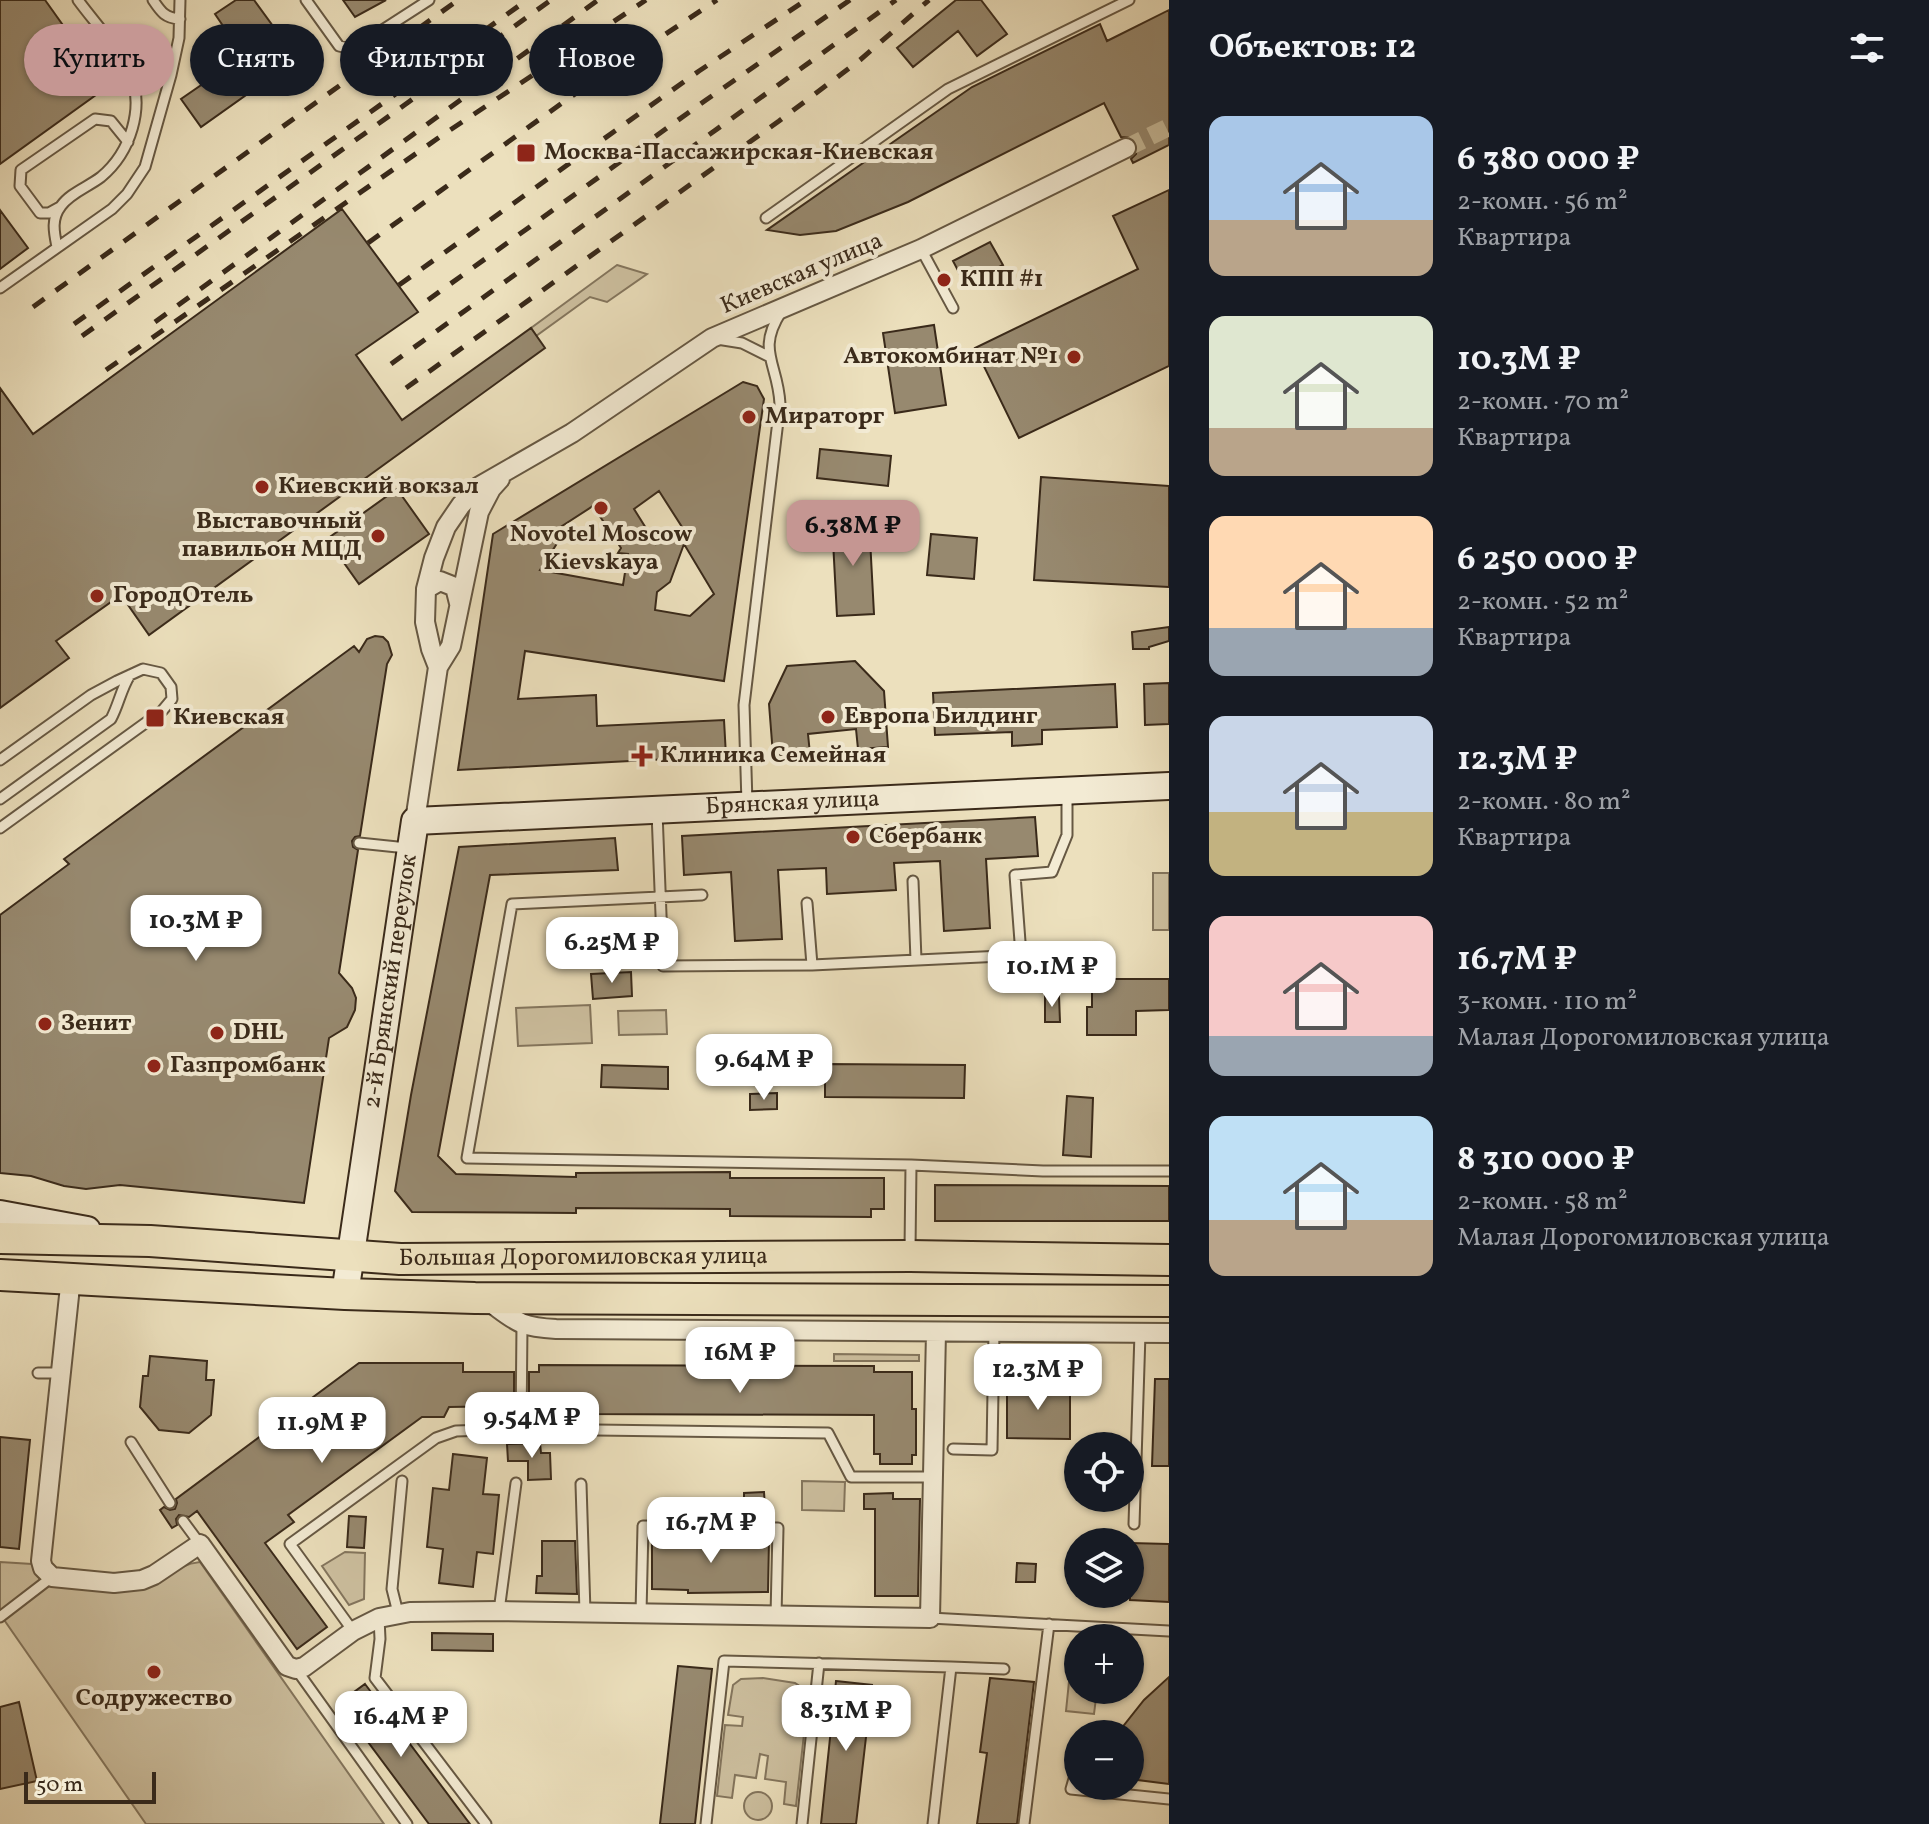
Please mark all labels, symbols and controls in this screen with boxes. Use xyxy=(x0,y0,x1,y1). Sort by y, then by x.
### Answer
chip: Купить xyxy=(24,24,174,96)
chip: Снять xyxy=(190,24,324,96)
chip: Фильтры xyxy=(340,24,513,96)
chip: Новое xyxy=(529,24,663,96)
text: Объектов: 12 xyxy=(1209,25,1416,72)
icon: filters xyxy=(1845,26,1889,70)
place label: Москва-Пассажирская-Киевская xyxy=(544,136,934,170)
text: 6 380 000 ₽ xyxy=(1457,137,1640,184)
marker: Москва-Пассажирская-Киевская xyxy=(515,142,537,164)
icon: home xyxy=(1273,148,1369,244)
text: 2-комн. · 56 m² xyxy=(1457,184,1628,220)
text: Квартира xyxy=(1457,220,1571,256)
street label: Киевская улица xyxy=(716,224,888,324)
place label: КПП #1 xyxy=(960,263,1044,297)
marker: КПП #1 xyxy=(935,271,953,289)
text: 10.3M ₽ xyxy=(1457,337,1581,384)
place label: Автокомбинат №1 xyxy=(843,340,1058,374)
marker: Автокомбинат №1 xyxy=(1065,348,1083,366)
icon: home xyxy=(1273,348,1369,444)
text: 2-комн. · 70 m² xyxy=(1457,384,1629,420)
place label: Мираторг xyxy=(765,400,885,434)
marker: Мираторг xyxy=(740,408,758,426)
text: Квартира xyxy=(1457,420,1571,456)
place label: Киевский вокзал xyxy=(278,470,479,504)
marker: Киевский вокзал xyxy=(253,478,271,496)
marker: Novotel Moscow Kievskaya xyxy=(592,499,610,517)
pin: 6.38M ₽ xyxy=(779,500,927,568)
place label: Выставочный павильон МЦД xyxy=(182,505,362,567)
text: 6.38M ₽ xyxy=(805,508,901,544)
place label: Novotel Moscow Kievskaya xyxy=(510,518,692,580)
marker: Выставочный павильон МЦД xyxy=(369,527,387,545)
text: 6 250 000 ₽ xyxy=(1457,537,1638,584)
icon: home xyxy=(1273,548,1369,644)
place label: ГородОтель xyxy=(113,579,253,613)
text: 2-комн. · 52 m² xyxy=(1457,584,1628,620)
marker: ГородОтель xyxy=(88,587,106,605)
text: Квартира xyxy=(1457,620,1571,656)
place label: Европа Билдинг xyxy=(844,700,1038,734)
place label: Киевская xyxy=(173,701,284,735)
marker: Киевская xyxy=(144,707,166,729)
marker: Европа Билдинг xyxy=(819,708,837,726)
text: 12.3M ₽ xyxy=(1457,737,1578,784)
place label: Клиника Семейная xyxy=(660,739,886,773)
marker: Клиника Семейная xyxy=(631,745,653,767)
icon: home xyxy=(1273,748,1369,844)
street label: Брянская улица xyxy=(705,782,880,825)
text: 2-комн. · 80 m² xyxy=(1457,784,1631,820)
place label: Сбербанк xyxy=(869,820,982,854)
text: Квартира xyxy=(1457,820,1571,856)
marker: Сбербанк xyxy=(844,828,862,846)
street label: 2-й Брянский переулок xyxy=(356,852,427,1111)
pin: 10.3M ₽ xyxy=(122,895,270,963)
text: 10.3M ₽ xyxy=(149,903,243,939)
pin: 6.25M ₽ xyxy=(538,917,686,985)
text: 6.25M ₽ xyxy=(564,925,660,961)
text: 16.7M ₽ xyxy=(1457,937,1577,984)
pin: 10.1M ₽ xyxy=(978,941,1126,1009)
icon: home xyxy=(1273,948,1369,1044)
text: 10.1M ₽ xyxy=(1006,949,1098,985)
text: 3-комн. · 110 m² xyxy=(1457,984,1637,1020)
place label: Зенит xyxy=(61,1007,131,1041)
marker: Зенит xyxy=(36,1015,54,1033)
place label: DHL xyxy=(233,1016,284,1050)
text: Малая Дорогомиловская улица xyxy=(1457,1020,1830,1056)
marker: DHL xyxy=(208,1024,226,1042)
pin: 9.64M ₽ xyxy=(690,1034,838,1102)
text: 9.64M ₽ xyxy=(714,1042,814,1078)
place label: Газпромбанк xyxy=(170,1049,326,1083)
marker: Газпромбанк xyxy=(145,1057,163,1075)
text: 8 310 000 ₽ xyxy=(1457,1137,1635,1184)
icon: home xyxy=(1273,1148,1369,1244)
text: 2-комн. · 58 m² xyxy=(1457,1184,1628,1220)
text: Малая Дорогомиловская улица xyxy=(1457,1220,1830,1256)
street label: Большая Дорогомиловская улица xyxy=(399,1240,768,1276)
pin: 16M ₽ xyxy=(684,1327,796,1395)
text: 16M ₽ xyxy=(704,1335,776,1371)
pin: 12.3M ₽ xyxy=(964,1344,1112,1412)
text: 12.3M ₽ xyxy=(992,1352,1084,1388)
pin: 9.54M ₽ xyxy=(458,1392,606,1460)
pin: 11.9M ₽ xyxy=(248,1397,396,1465)
text: 9.54M ₽ xyxy=(483,1400,581,1436)
text: 11.9M ₽ xyxy=(277,1405,367,1441)
map controls xyxy=(1064,1432,1144,1800)
button: locate xyxy=(1064,1432,1144,1512)
pin: 16.7M ₽ xyxy=(637,1497,785,1565)
text: 16.7M ₽ xyxy=(665,1505,757,1541)
button: layers xyxy=(1064,1528,1144,1608)
button: + xyxy=(1064,1624,1144,1704)
marker: Содружество xyxy=(145,1663,163,1681)
place label: Содружество xyxy=(75,1682,233,1716)
pin: 8.31M ₽ xyxy=(772,1685,920,1753)
pin: 16.4M ₽ xyxy=(327,1691,475,1759)
text: 8.31M ₽ xyxy=(800,1693,892,1729)
text: 16.4M ₽ xyxy=(353,1699,449,1735)
button: − xyxy=(1064,1720,1144,1800)
scale bar xyxy=(24,1768,156,1804)
text: 50 m xyxy=(36,1770,83,1801)

